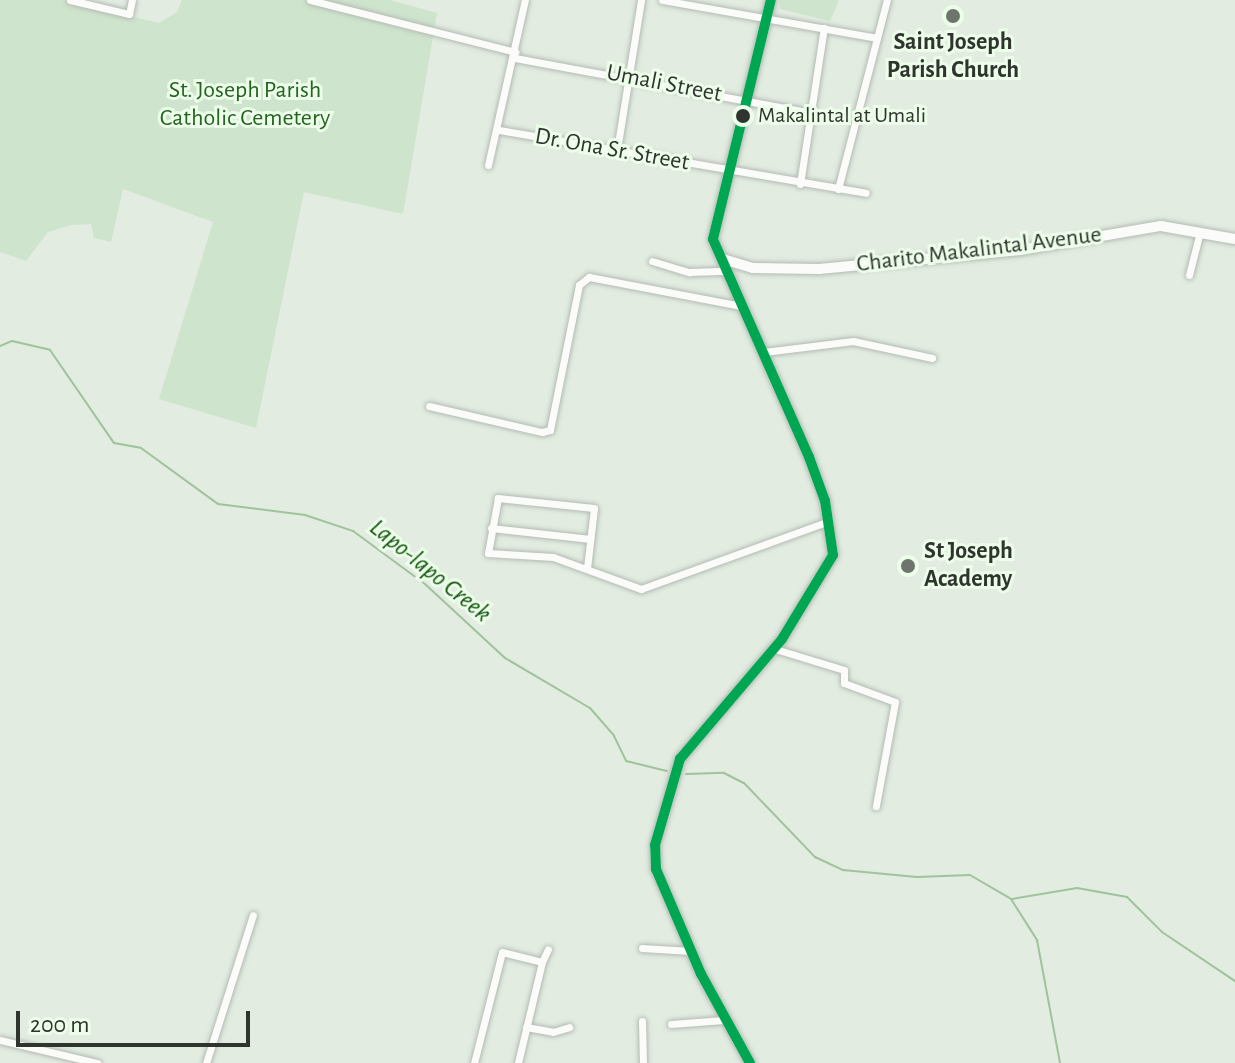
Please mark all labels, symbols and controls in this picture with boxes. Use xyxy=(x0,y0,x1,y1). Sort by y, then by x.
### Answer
marker: Saint Joseph Parish Church xyxy=(944,7,962,25)
place label: Saint Joseph Parish Church xyxy=(887,29,1019,85)
street label: Umali Street xyxy=(604,59,724,109)
park label: St. Joseph Parish Catholic Cemetery xyxy=(160,77,330,133)
place label: Makalintal at Umali xyxy=(758,103,926,129)
marker: Makalintal at Umali xyxy=(735,108,751,124)
street label: Dr. Ona Sr. Street xyxy=(533,122,691,178)
street label: Charito Makalintal Avenue xyxy=(855,221,1103,279)
water label: Lapo-lapo Creek xyxy=(363,512,497,630)
place label: St Joseph Academy xyxy=(924,538,1013,594)
marker: St Joseph Academy xyxy=(899,557,917,575)
scale bar xyxy=(20,995,254,1045)
text: 200 m xyxy=(30,1013,89,1037)

